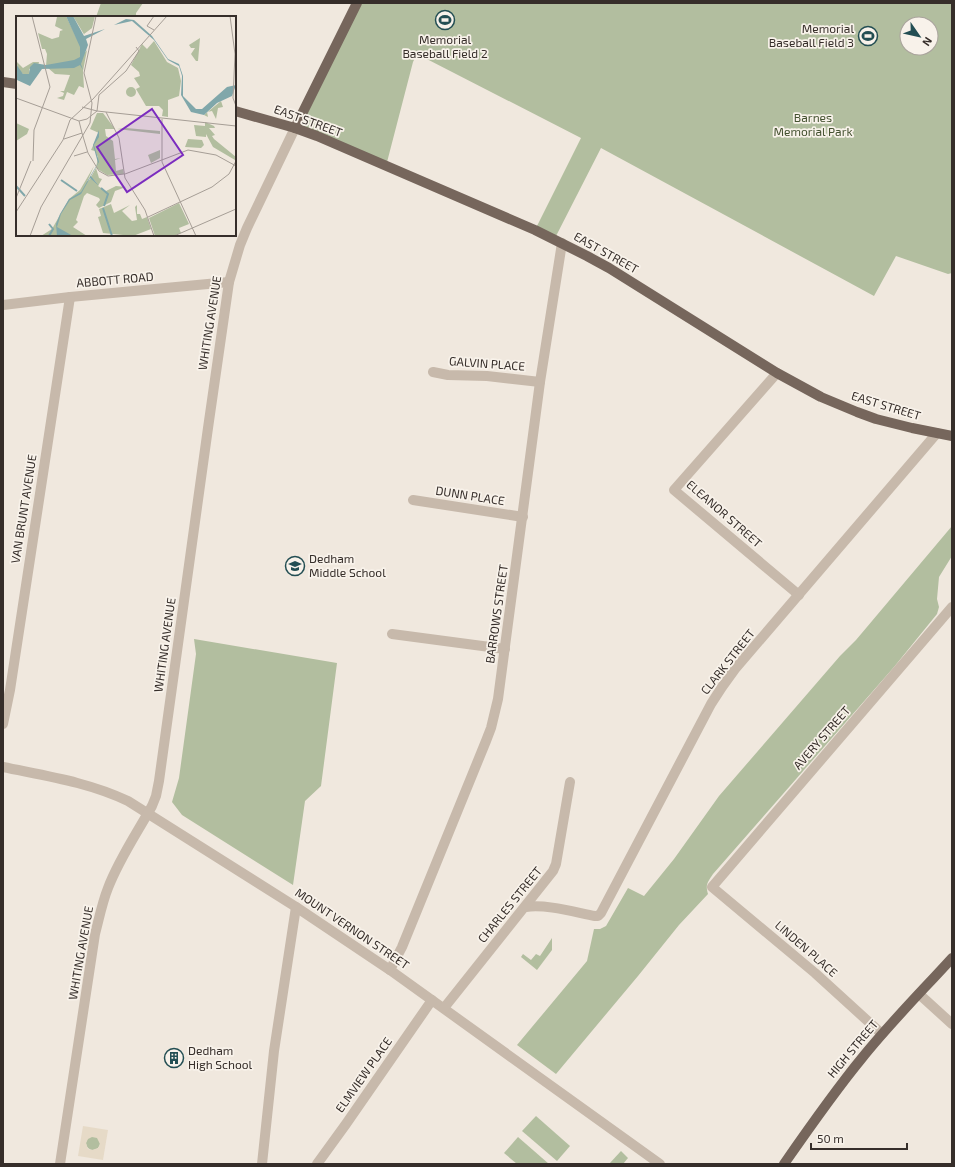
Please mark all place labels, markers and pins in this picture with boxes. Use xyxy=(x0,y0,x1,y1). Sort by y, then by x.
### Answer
sports icon: Memorial Baseball Field 2 xyxy=(434,9,456,31)
place label: Memorial Baseball Field 3 xyxy=(769,21,854,49)
sports icon: Memorial Baseball Field 3 xyxy=(857,25,879,47)
place label: Memorial Baseball Field 2 xyxy=(402,32,488,60)
place label: Dedham Middle School xyxy=(309,551,386,579)
school or university icon: Dedham Middle School xyxy=(284,555,306,577)
place label: Dedham High School xyxy=(188,1043,253,1071)
building icon: Dedham High School xyxy=(163,1047,185,1069)

